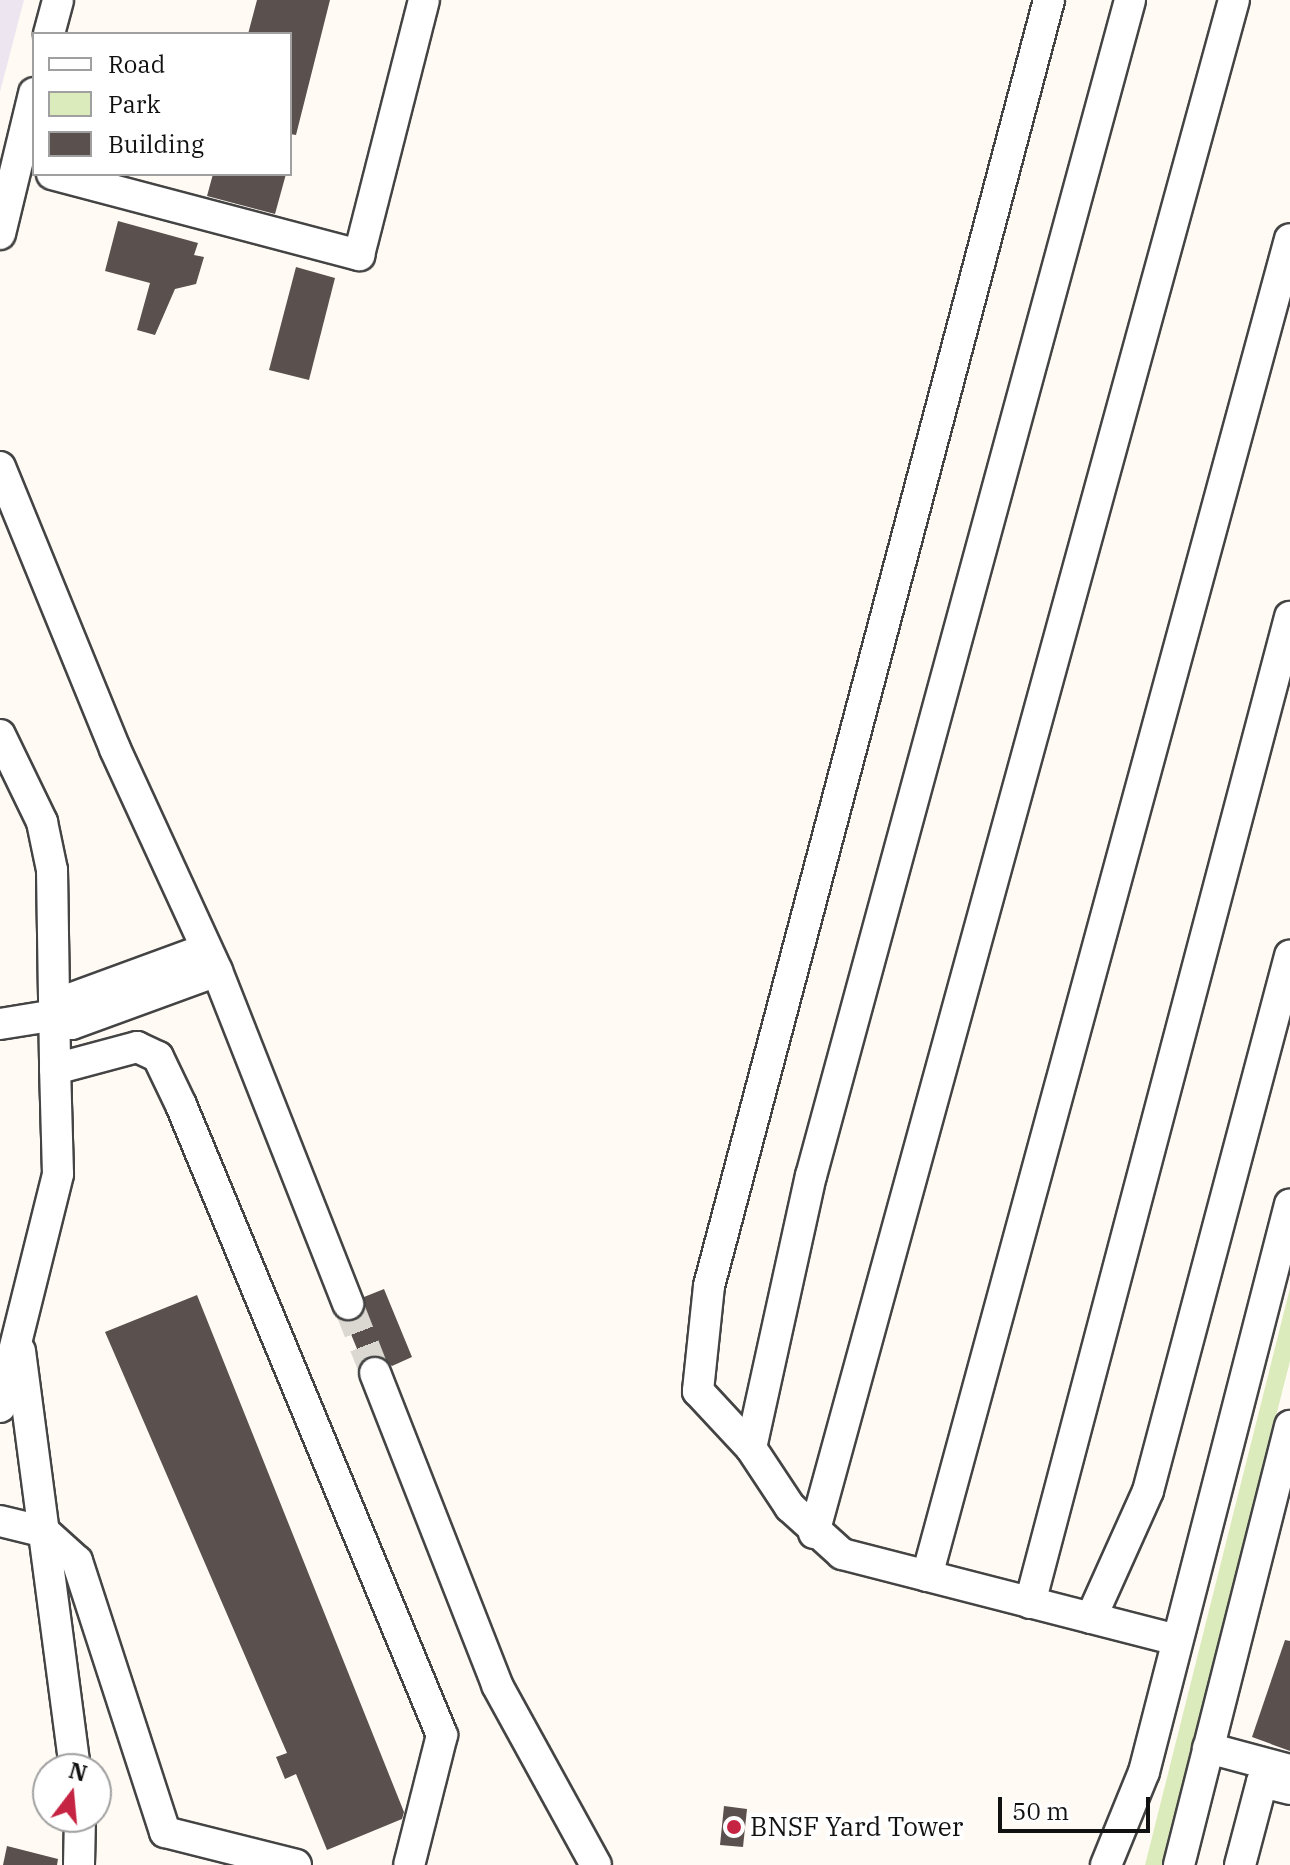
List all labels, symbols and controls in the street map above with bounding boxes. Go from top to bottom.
legend [32,32,292,176]
text: Road [108,48,165,80]
text: Park [108,88,160,120]
text: Building [108,128,204,160]
north arrow [32,1753,112,1833]
text: N [66,1755,91,1788]
scale bar [1002,1781,1154,1831]
text: 50 m [1012,1795,1069,1827]
place label: BNSF Yard Tower [750,1811,963,1843]
marker: BNSF Yard Tower [725,1818,743,1836]

